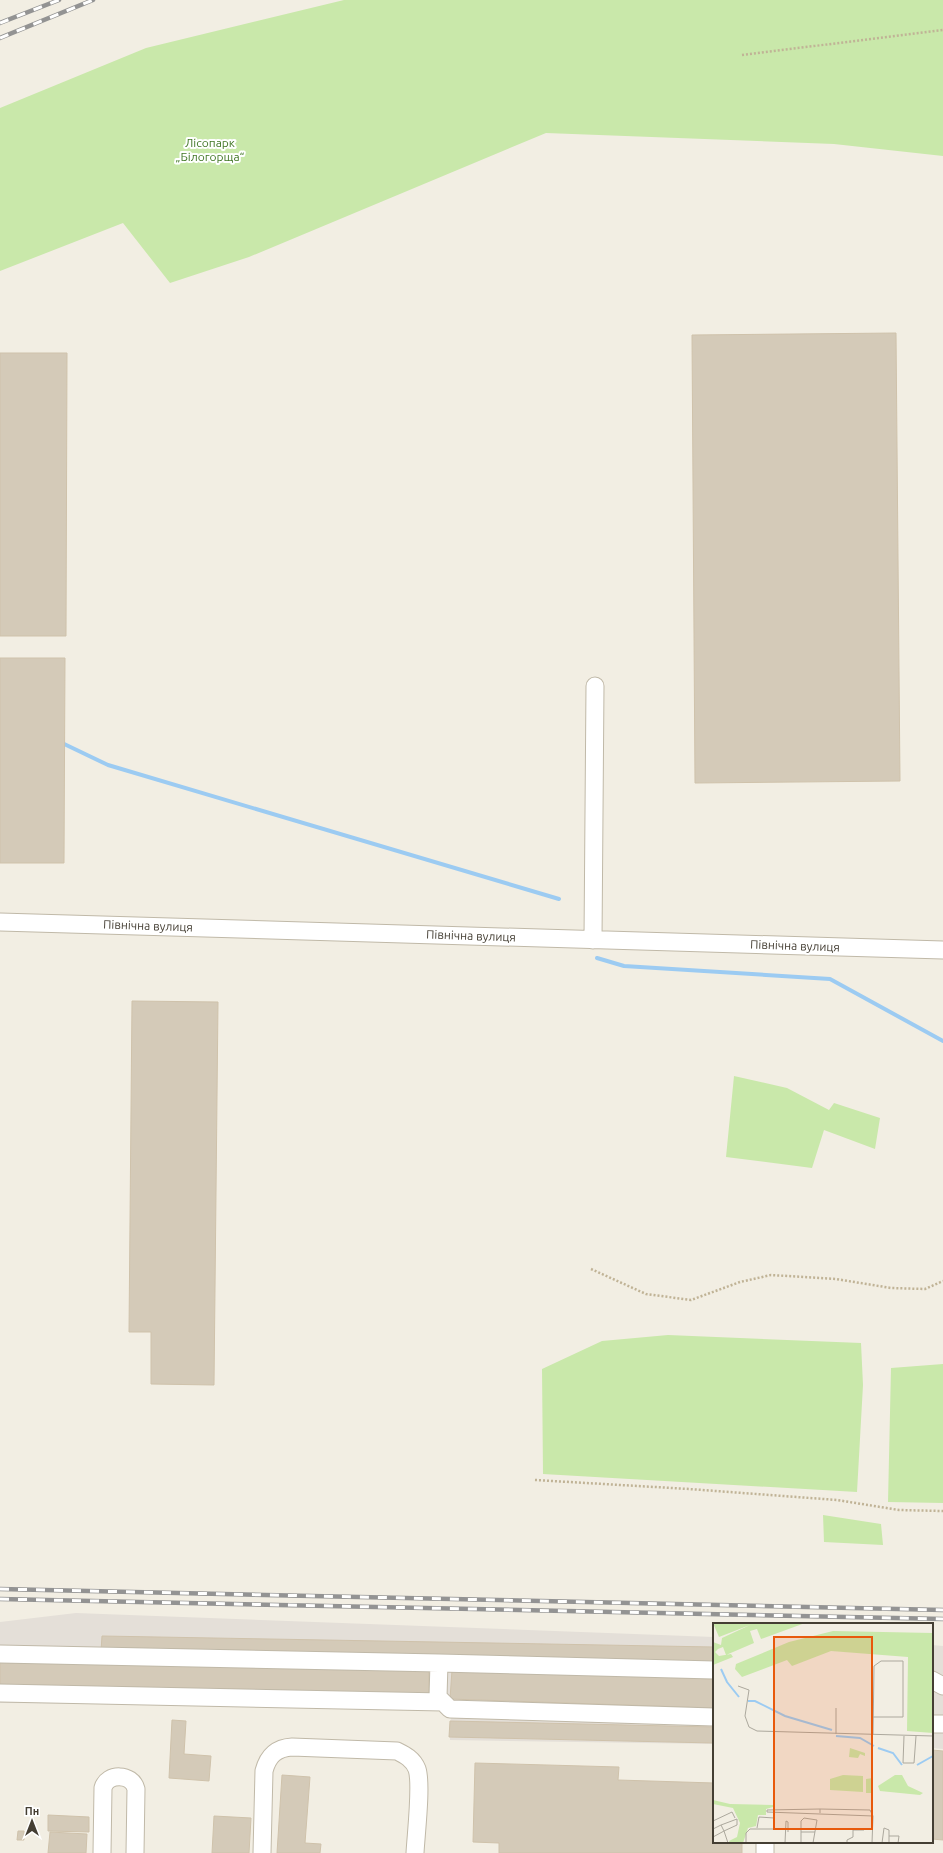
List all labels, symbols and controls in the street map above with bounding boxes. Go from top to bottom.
park label: Лісопарк „Білогорща“ [176,136,245,163]
street label: Північна вулиця [103,917,193,934]
street label: Північна вулиця [426,927,516,944]
street label: Північна вулиця [750,937,840,954]
inset map [713,1623,933,1843]
north arrow [12,1801,52,1841]
text: Пн [25,1805,39,1817]

